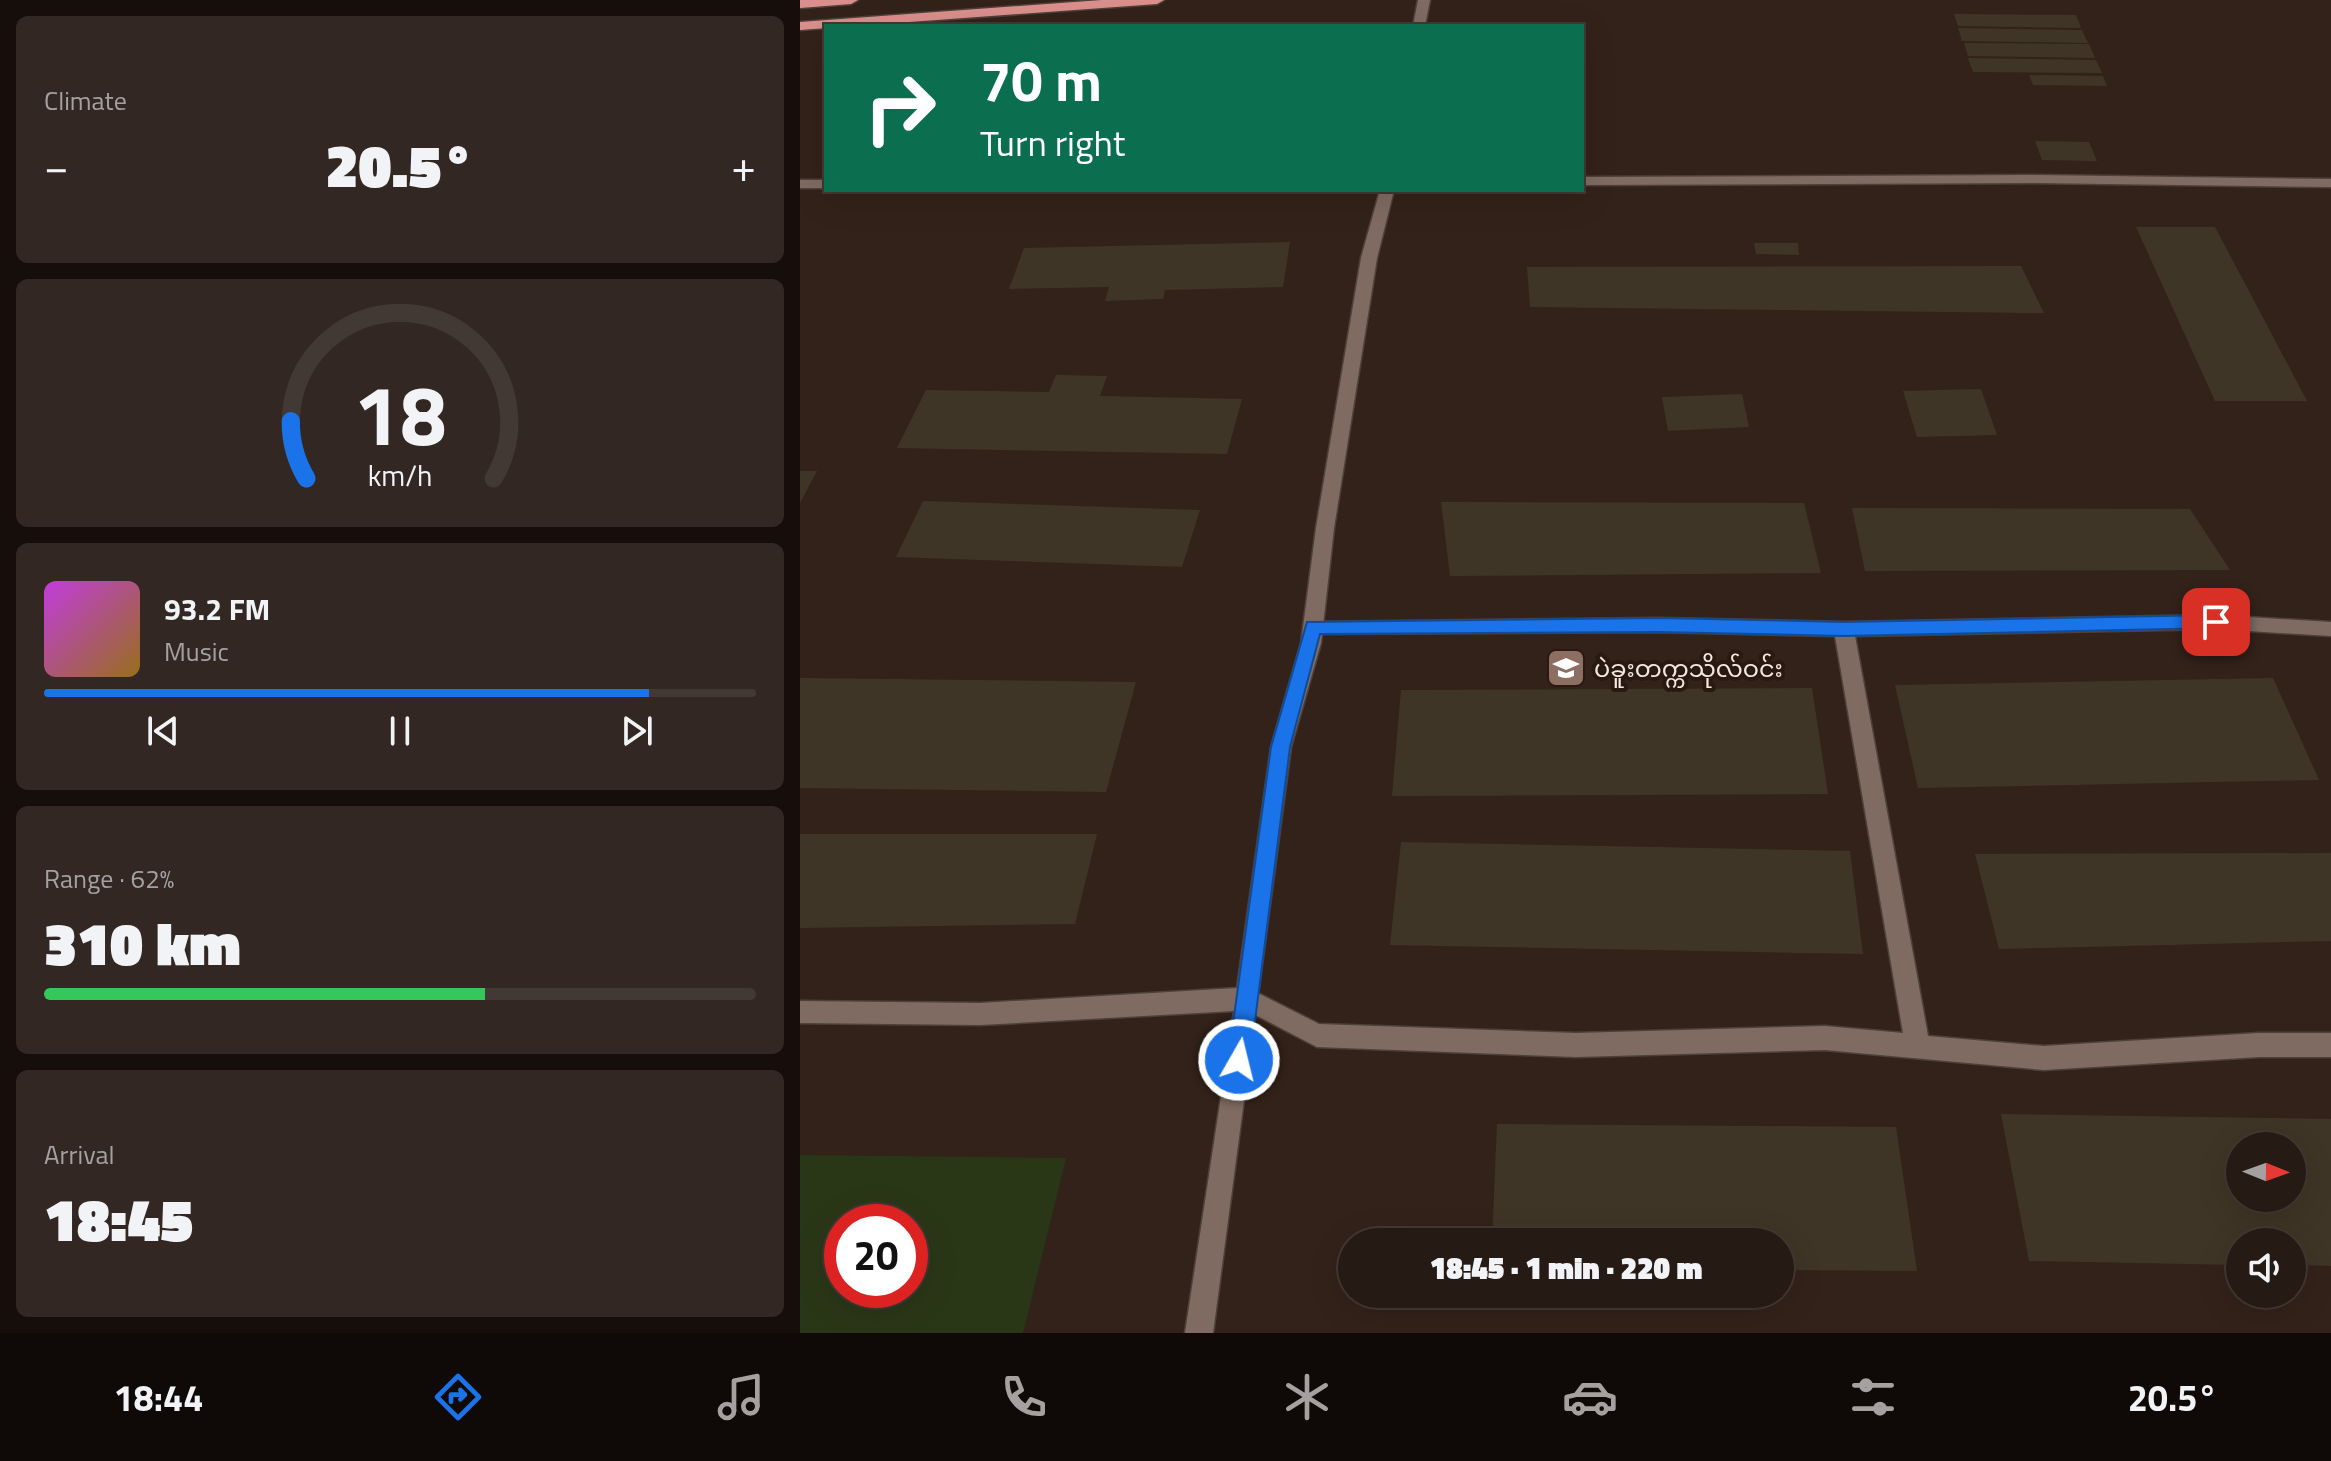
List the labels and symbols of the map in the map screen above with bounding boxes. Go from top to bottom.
pin [2182,588,2250,656]
school or university icon: ပဲခူးတက္ကသိုလ်ဝင်း [1545,647,1587,689]
place label: ပဲခူးတက္ကသိုလ်ဝင်း [1594,650,1783,688]
position arrow [1197,1018,1281,1102]
north arrow [2226,1132,2306,1212]
speed limit sign: 20 [824,1204,928,1308]

